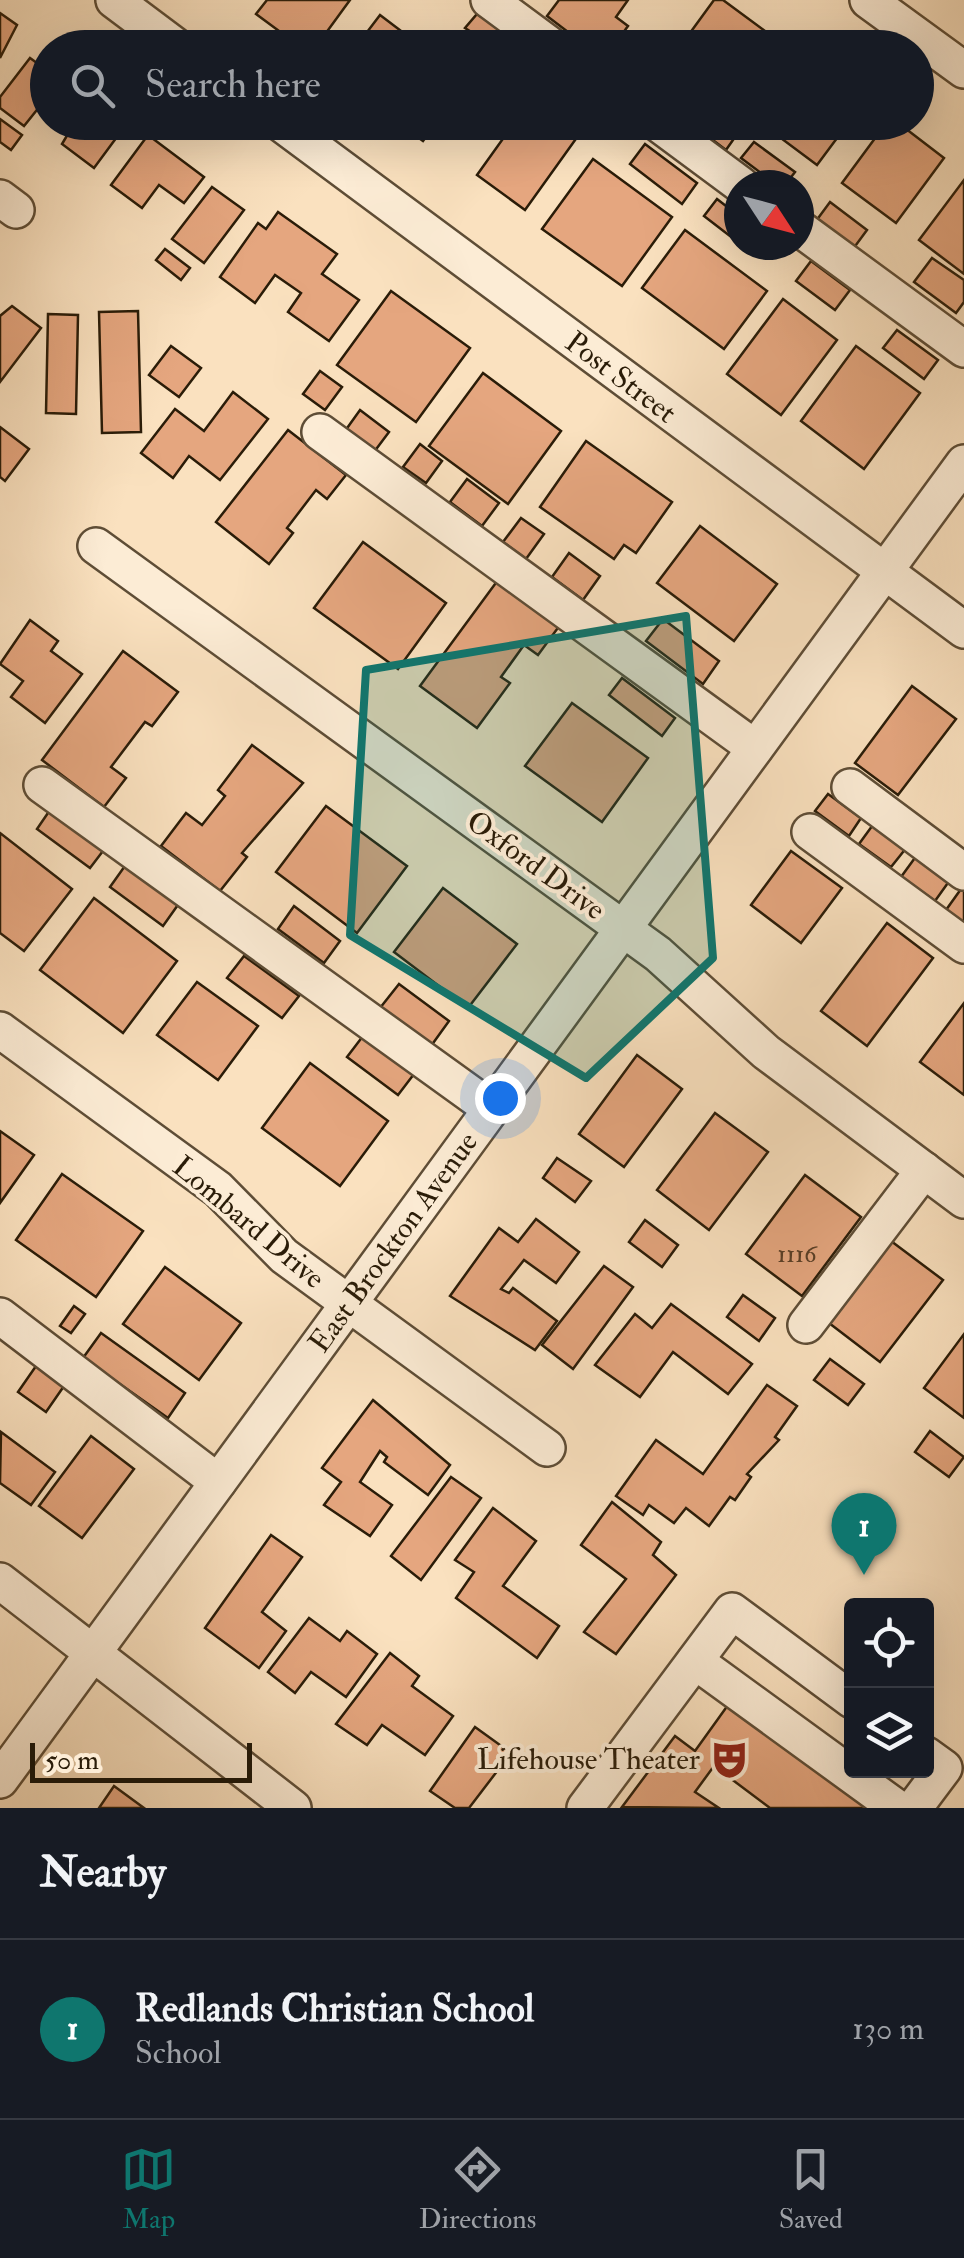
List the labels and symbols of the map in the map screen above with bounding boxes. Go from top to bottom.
north arrow [724,170,814,260]
street label: Post Street [558,324,684,431]
street label: Oxford Drive [459,803,612,928]
your location [475,1073,526,1124]
street label: East Brockton Avenue [301,1125,486,1360]
street label: Lombard Drive [165,1148,332,1297]
house number: 1116 [777,1239,818,1270]
pin: 1 [832,1492,896,1575]
scale bar [30,1738,252,1782]
theatre icon: Lifehouse Theater [709,1738,751,1780]
place label: Lifehouse Theater [477,1741,700,1778]

